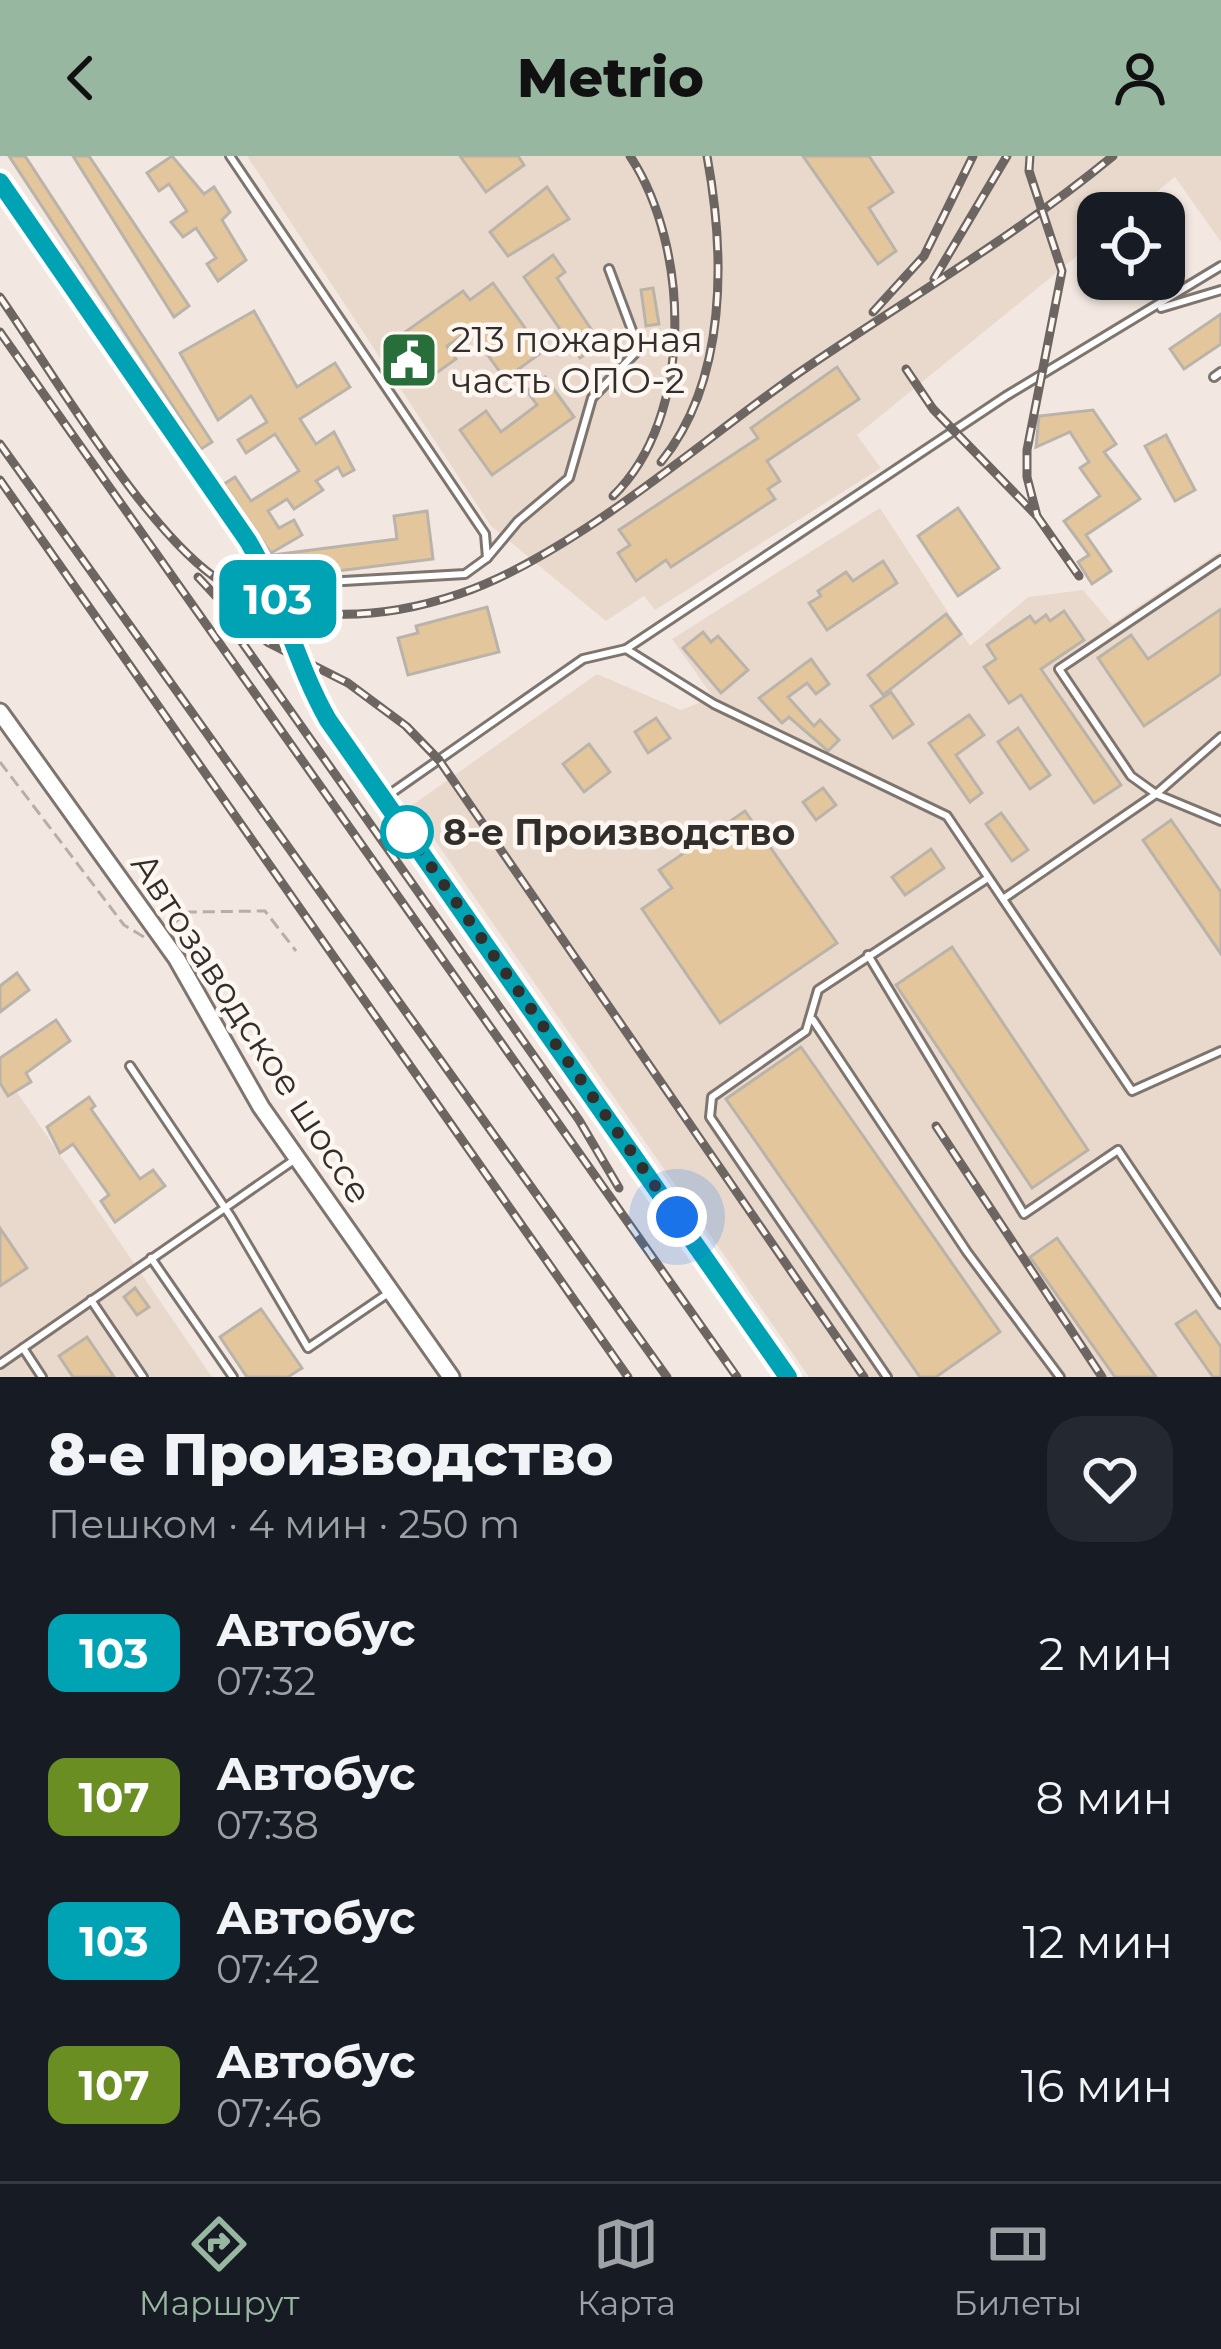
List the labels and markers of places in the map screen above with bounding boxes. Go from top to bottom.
place label: 213 пожарная часть ОПО-2 [451,317,703,402]
public building icon: 213 пожарная часть ОПО-2 [378,329,440,391]
marker: 8-е Производство [382,807,432,857]
place label: 8-е Производство [443,810,795,854]

